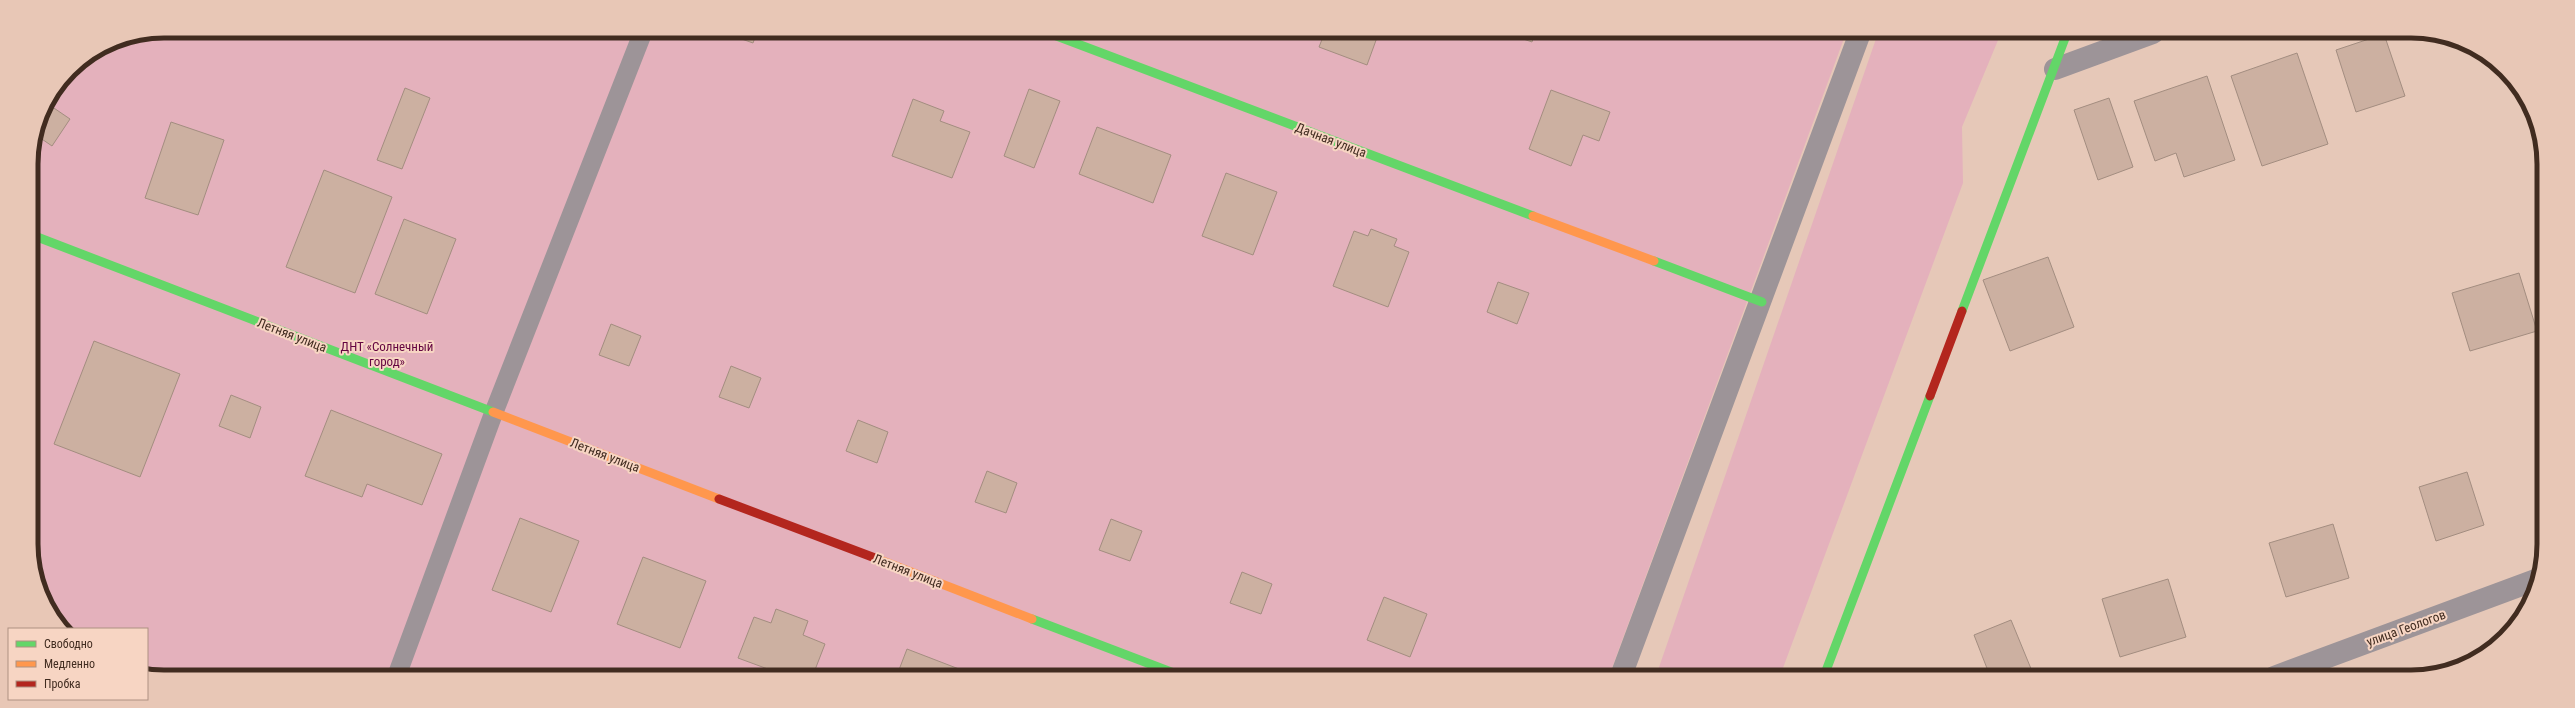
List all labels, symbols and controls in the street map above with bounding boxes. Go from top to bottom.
street label: Дачная улица [1293,120,1369,160]
street label: Летняя улица [255,315,329,355]
park label: ДНТ «Солнечный город» [341,339,433,369]
street label: Летняя улица [568,435,642,475]
street label: Летняя улица [871,551,945,591]
street label: улица Геологов [2364,607,2448,649]
legend [8,628,148,700]
text: Свободно [44,637,93,651]
text: Медленно [44,657,95,671]
text: Пробка [44,677,81,691]

